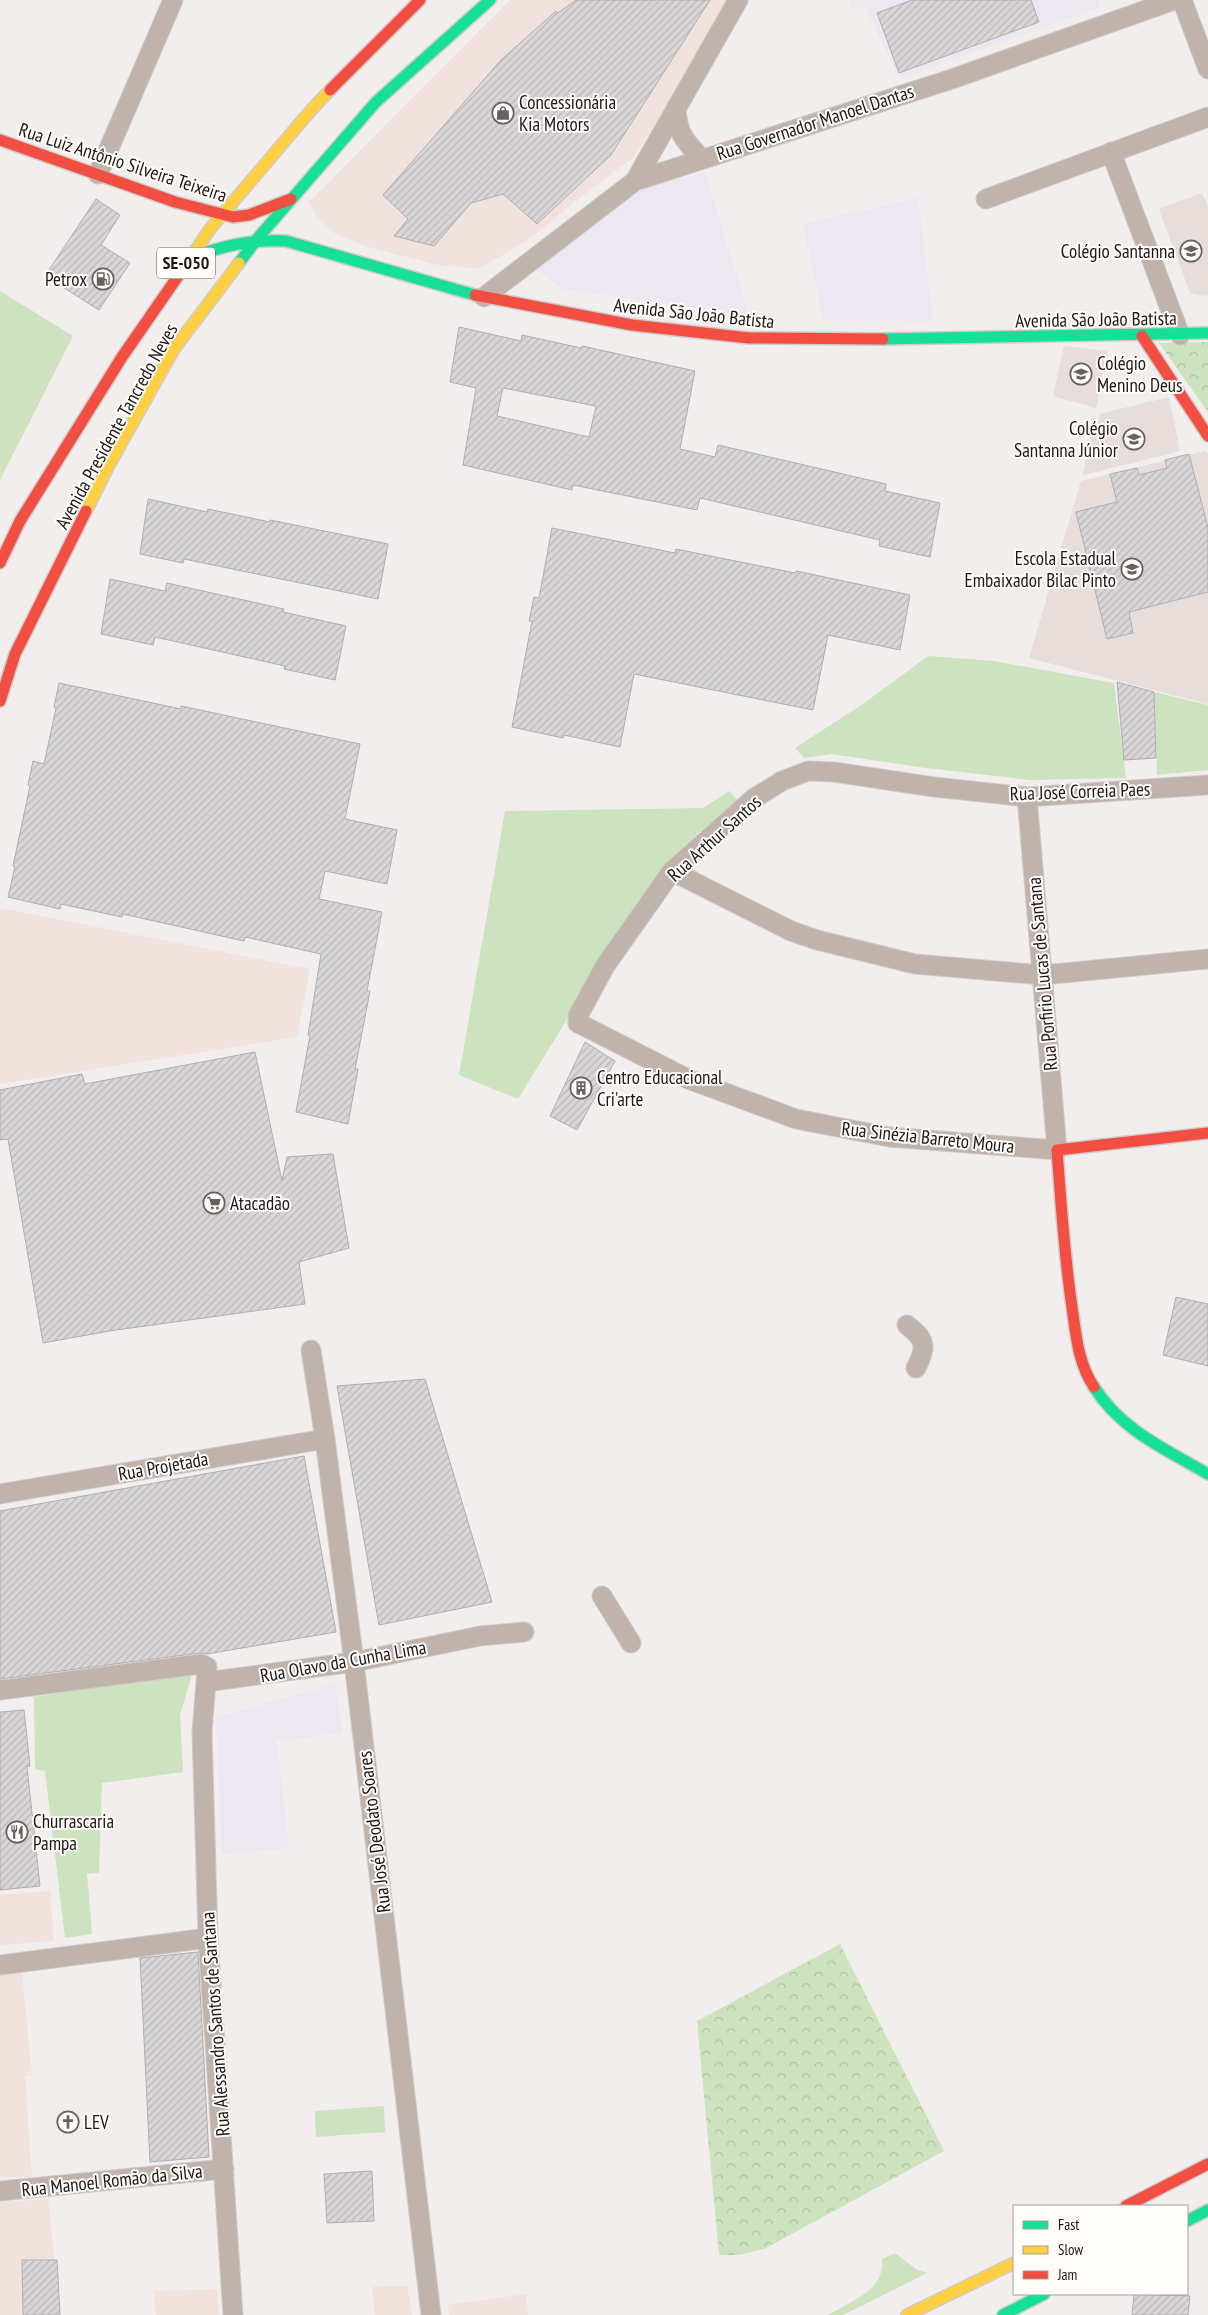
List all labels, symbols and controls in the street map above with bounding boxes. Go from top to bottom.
street label: Rua Governador Manoel Dantas [713,79,917,165]
place label: Concessionária Kia Motors [519,90,616,136]
shop icon: Concessionária Kia Motors [491,101,515,125]
street label: Rua Luiz Antônio Silveira Teixeira [16,117,230,207]
place label: Colégio Santanna [1061,239,1175,263]
school or university icon: Colégio Santanna [1179,239,1203,263]
road number: SE-050 [157,248,215,278]
place label: Petrox [45,267,87,291]
fuel station icon: Petrox [91,267,115,291]
street label: Avenida São João Batista [612,293,776,333]
street label: Avenida São João Batista [1015,306,1177,332]
street label: Avenida Presidente Tancredo Neves [50,319,182,533]
place label: Colégio Menino Deus [1097,351,1182,397]
school or university icon: Colégio Menino Deus [1069,362,1093,386]
place label: Colégio Santanna Júnior [1014,416,1119,462]
school or university icon: Colégio Santanna Júnior [1122,427,1146,451]
place label: Escola Estadual Embaixador Bilac Pinto [965,546,1117,592]
school or university icon: Escola Estadual Embaixador Bilac Pinto [1120,557,1144,581]
street label: Rua José Correia Paes [1009,777,1151,805]
street label: Rua Arthur Santos [662,790,766,886]
street label: Rua Porfirio Lucas de Santana [1022,876,1062,1072]
place label: Centro Educacional Cri'arte [597,1065,723,1111]
building icon: Centro Educacional Cri'arte [569,1076,593,1100]
street label: Rua Sinézia Barreto Moura [841,1116,1015,1158]
supermarket icon: Atacadão [202,1191,226,1215]
place label: Atacadão [230,1191,290,1215]
street label: Rua Projetada [116,1446,210,1486]
street label: Rua Olavo da Cunha Lima [258,1635,428,1687]
street label: Rua José Deodato Soares [352,1750,396,1914]
place label: Churrascaria Pampa [33,1809,114,1855]
restaurant icon: Churrascaria Pampa [5,1820,29,1844]
street label: Rua Alessandro Santos de Santana [195,1911,235,2137]
church icon: LEV [56,2110,80,2134]
place label: LEV [84,2110,109,2134]
street label: Rua Manoel Romão da Silva [20,2159,204,2201]
legend [1013,2205,1188,2295]
text: Fast [1058,2215,1079,2234]
text: Slow [1058,2240,1083,2259]
text: Jam [1057,2265,1077,2284]

